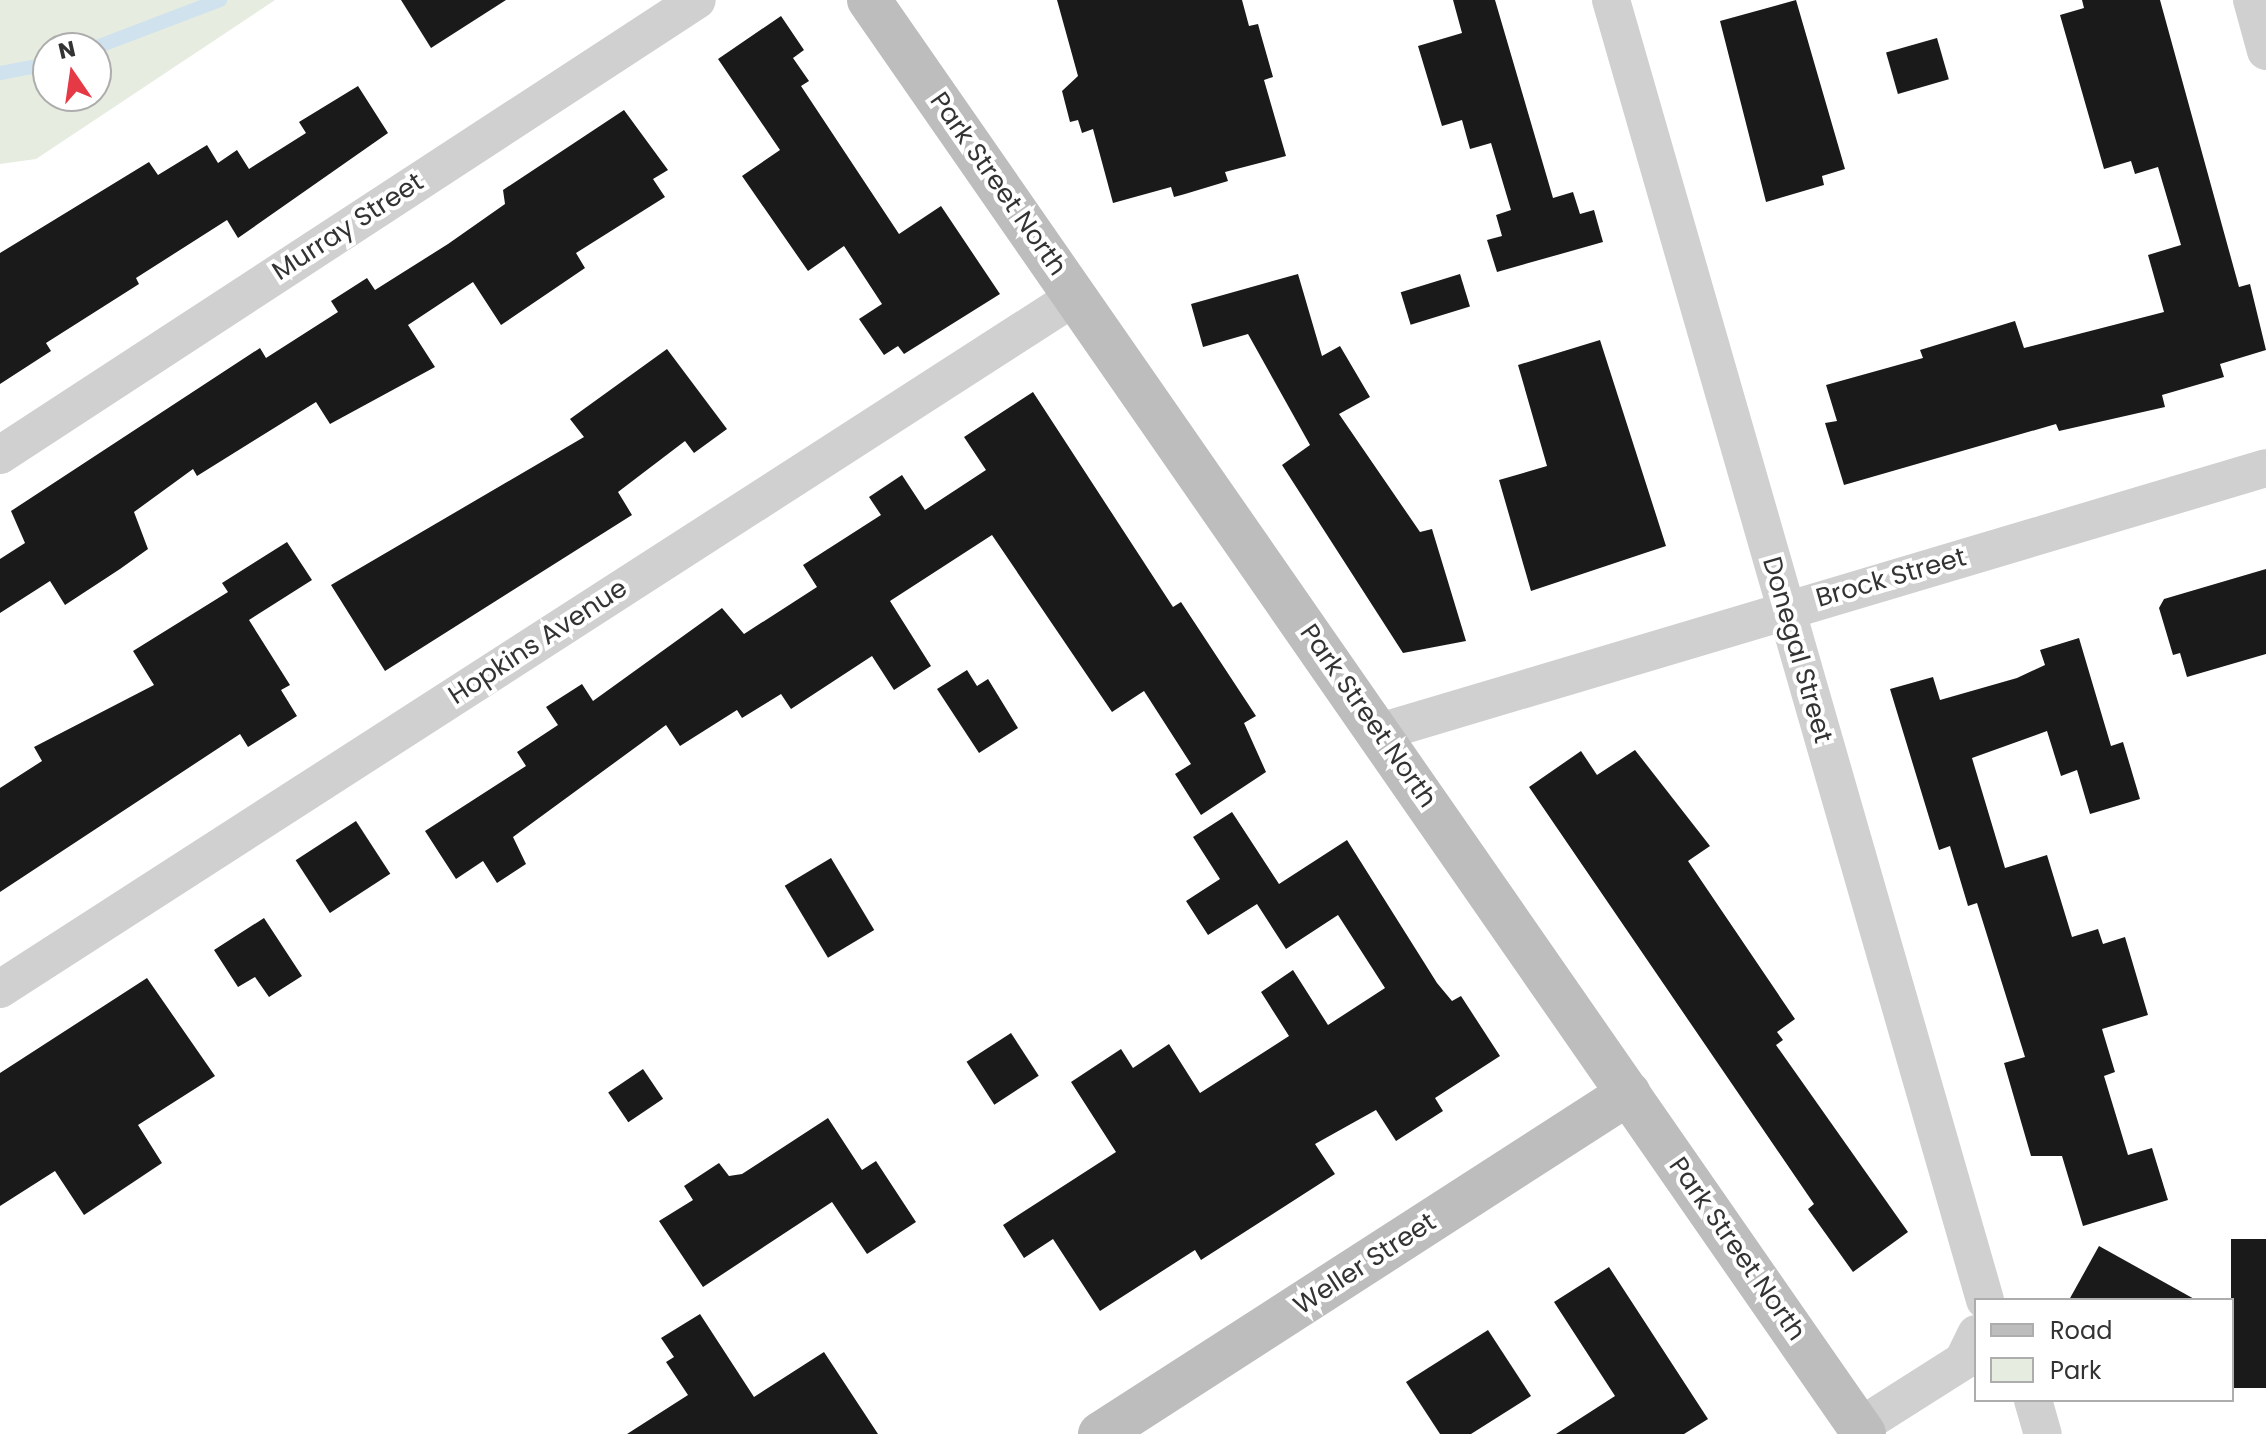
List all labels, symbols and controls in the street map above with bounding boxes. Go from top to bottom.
north arrow [32,32,112,112]
text: N [55,33,78,67]
street label: Park Street North [923,86,1073,282]
street label: Murray Street [267,167,429,287]
street label: Brock Street [1812,542,1970,614]
street label: Donegal Street [1755,553,1839,747]
street label: Hopkins Avenue [443,573,633,711]
street label: Park Street North [1293,618,1443,814]
street label: Park Street North [1662,1151,1812,1347]
street label: Weller Street [1288,1206,1442,1322]
legend [1974,1298,2234,1402]
text: Road [2050,1314,2112,1347]
text: Park [2050,1354,2101,1387]

